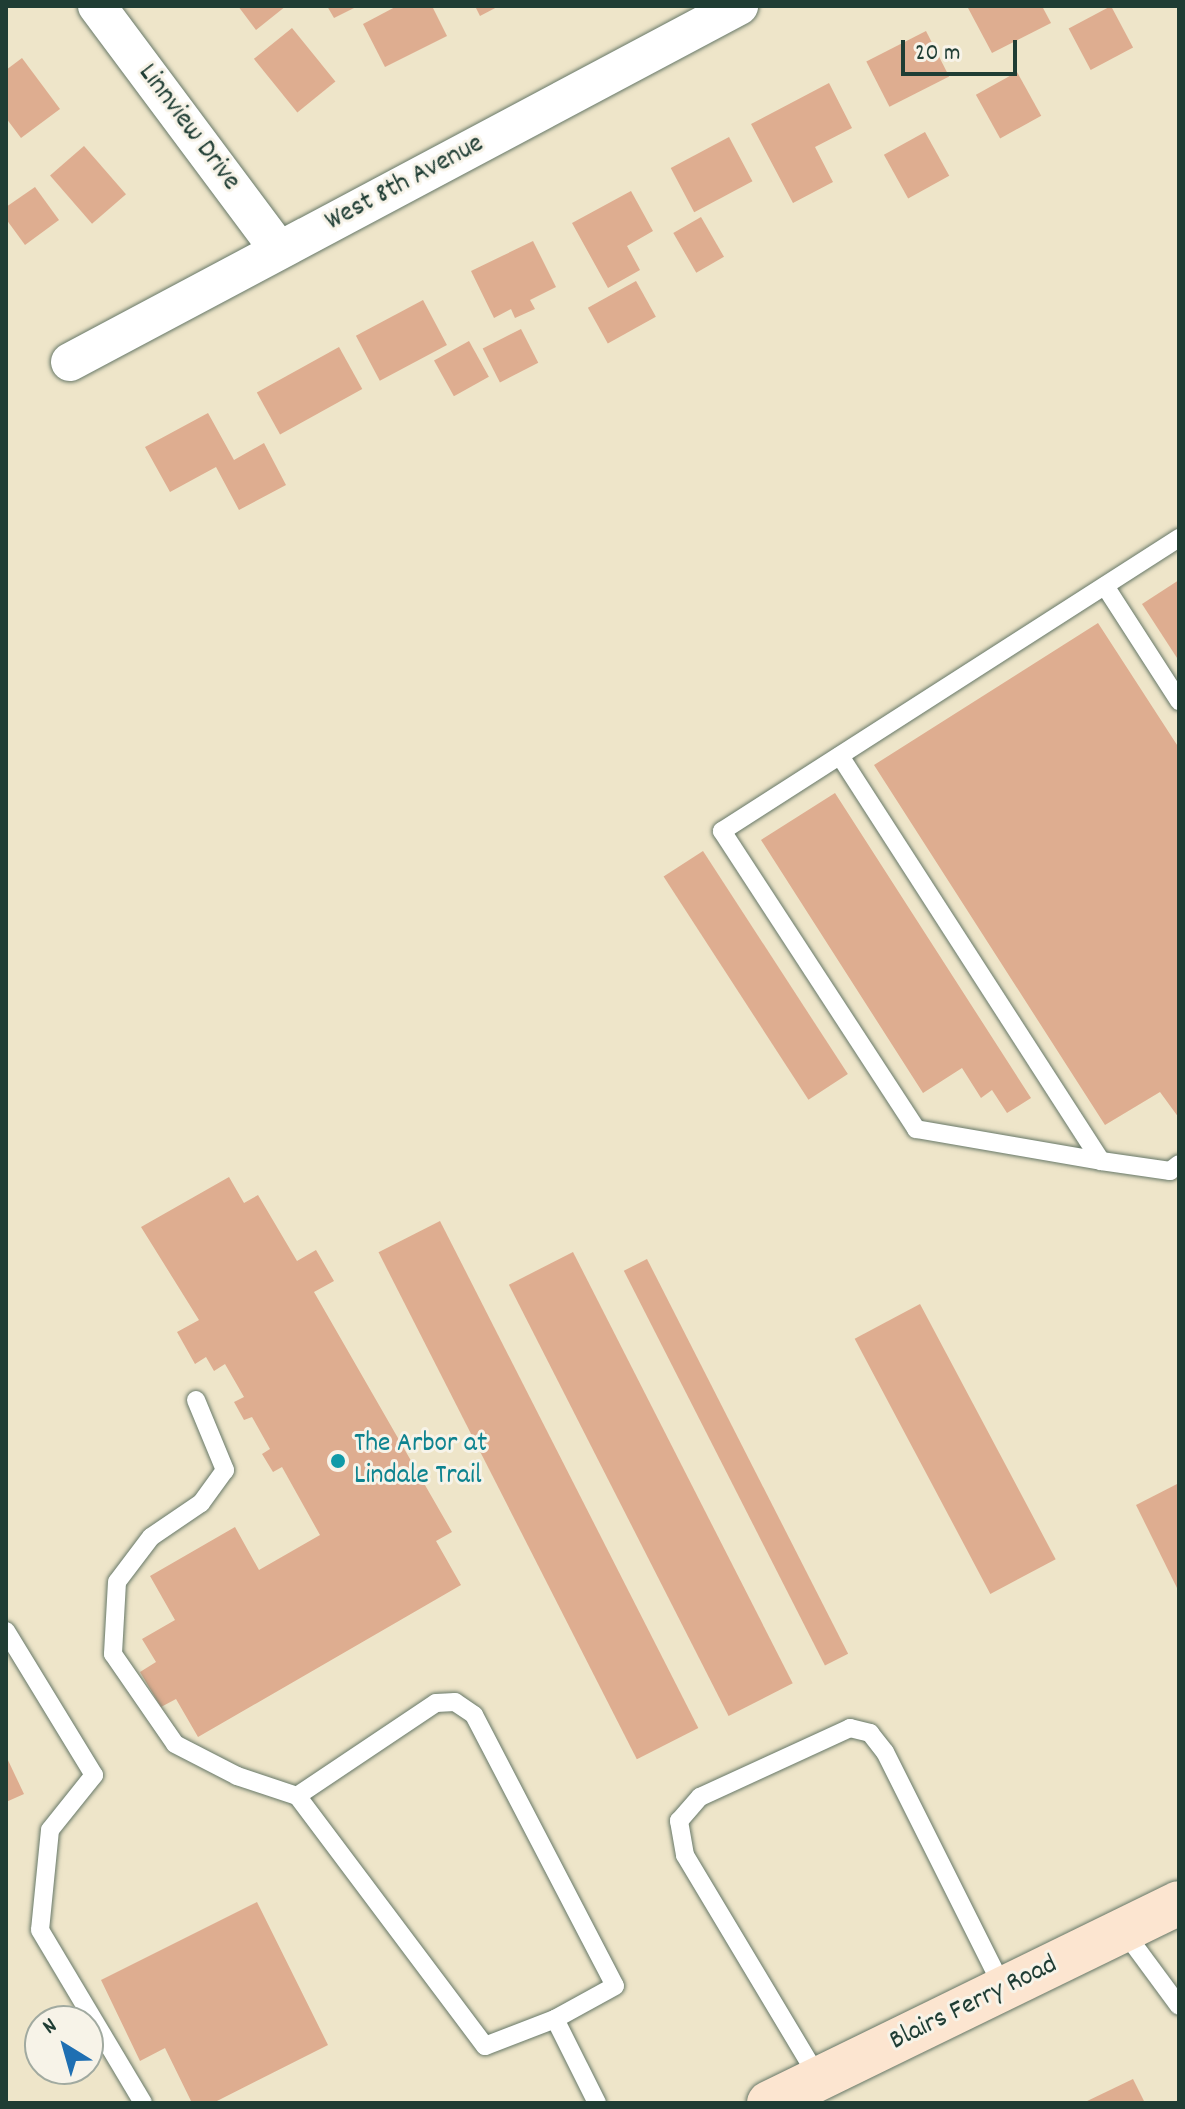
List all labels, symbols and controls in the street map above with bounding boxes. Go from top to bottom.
scale bar [905,24,1021,74]
text: 20 m [915,37,961,71]
street label: Linnview Drive [129,58,247,198]
street label: West 8th Avenue [320,128,490,240]
place label: The Arbor at Lindale Trail [354,1428,487,1494]
marker: The Arbor at Lindale Trail [329,1452,347,1470]
street label: Blairs Ferry Road [885,1949,1063,2059]
north arrow [24,2005,104,2085]
text: N [37,2011,64,2043]

